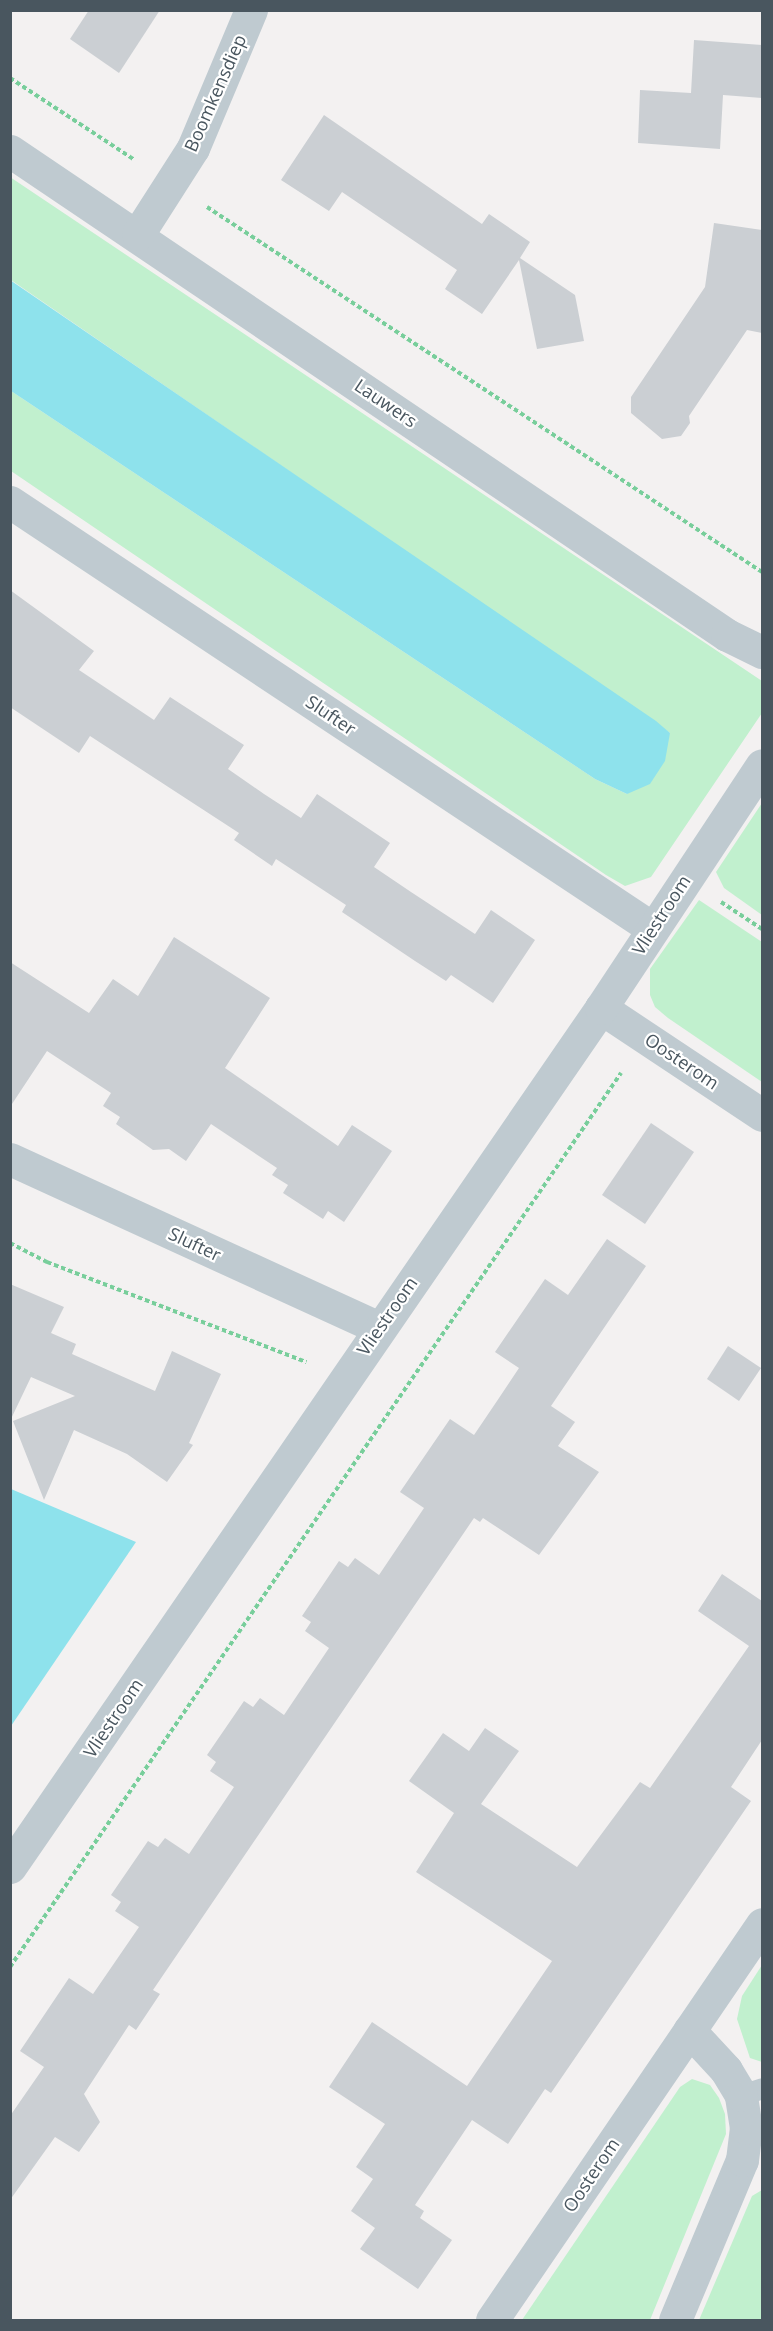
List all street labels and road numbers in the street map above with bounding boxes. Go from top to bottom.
street label: Boomkensdiep [180,31,250,155]
street label: Lauwers [351,374,421,432]
street label: Slufter [302,691,360,739]
street label: Vliestroom [627,871,695,959]
street label: Oosterom [641,1028,723,1094]
street label: Slufter [165,1223,225,1265]
street label: Vliestroom [352,1273,422,1359]
street label: Vliestroom [79,1674,147,1762]
street label: Oosterom [558,2134,624,2216]

